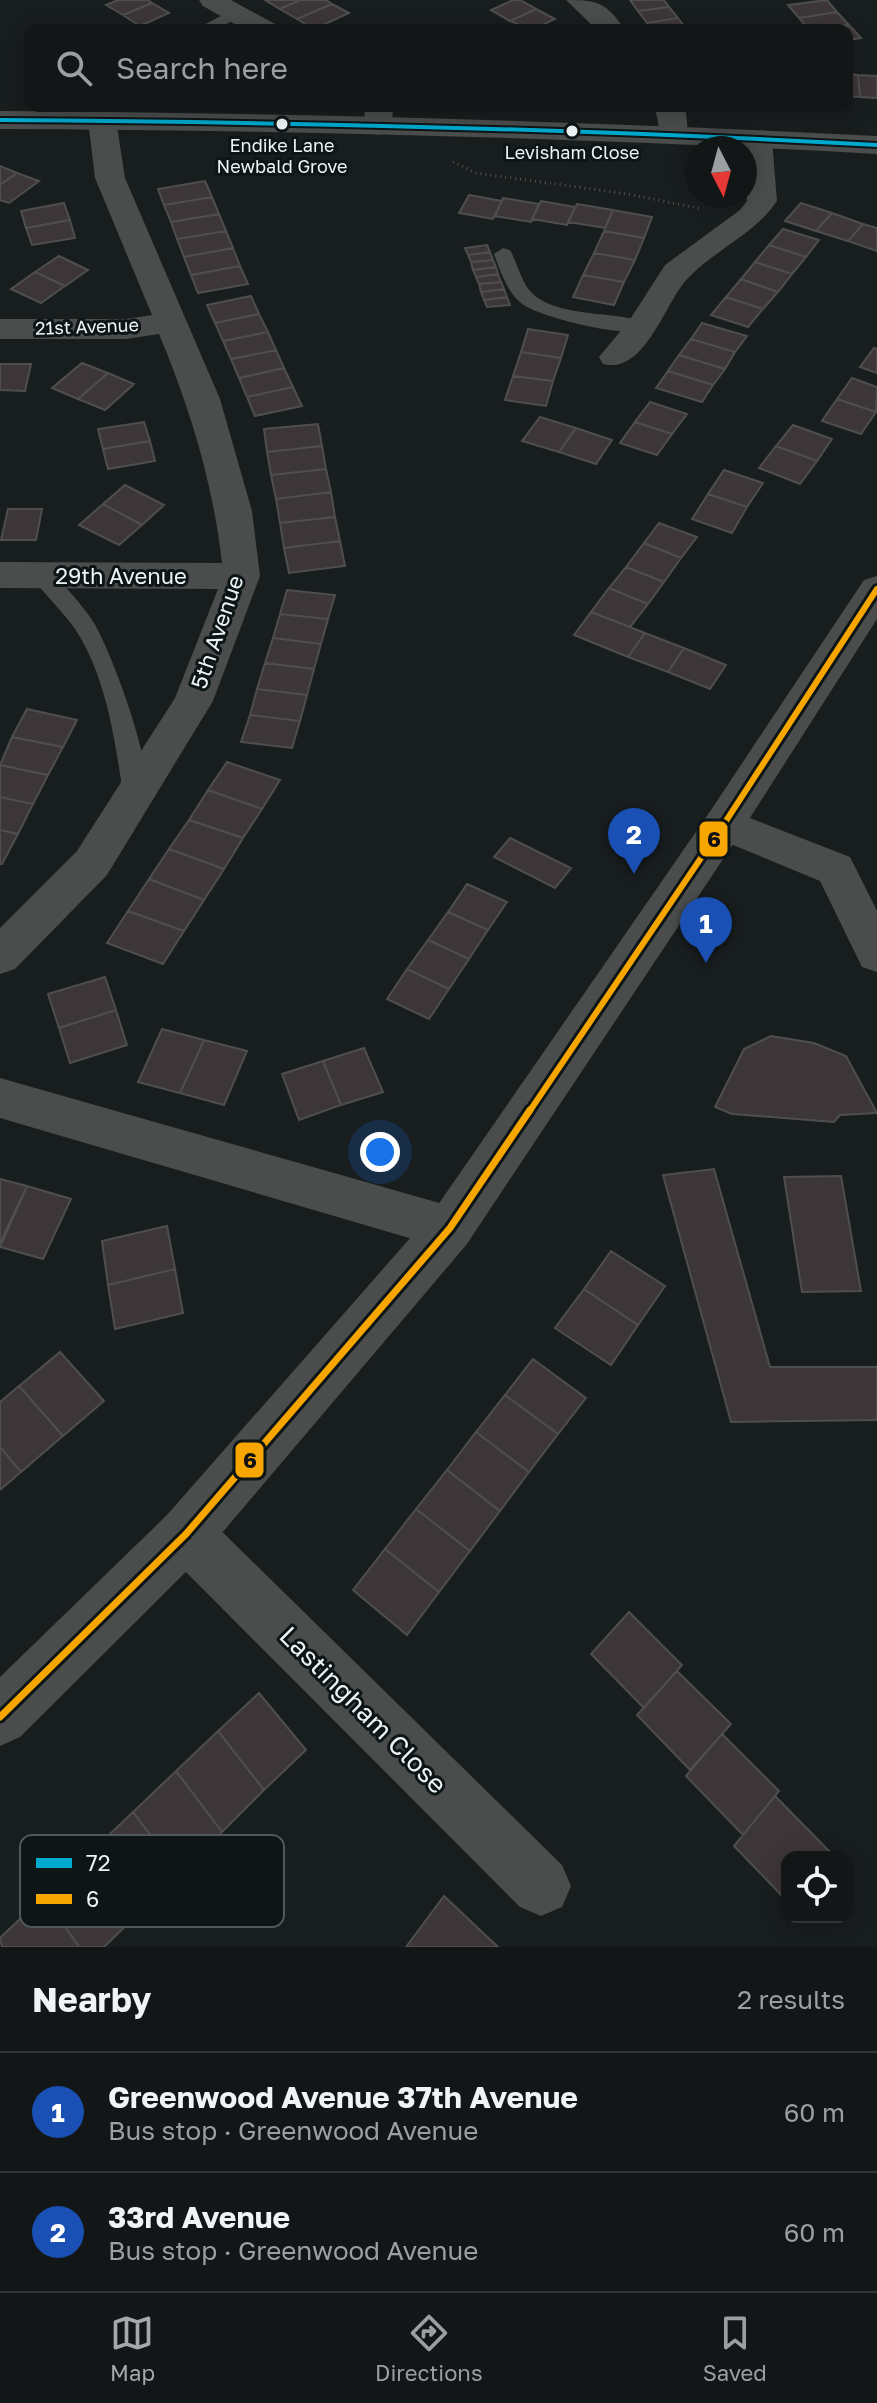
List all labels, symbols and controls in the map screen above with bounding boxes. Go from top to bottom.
search box [24,24,853,112]
icon: search [52,46,96,90]
text: Search here [116,50,288,86]
marker: Endike Lane Newbald Grove [274,116,290,132]
marker: Levisham Close [564,123,580,139]
place label: Endike Lane Newbald Grove [216,134,348,177]
north arrow [685,136,757,208]
place label: Levisham Close [505,141,639,163]
street label: 21st Avenue [35,313,139,339]
street label: 29th Avenue [55,562,187,589]
street label: 5th Avenue [185,572,249,692]
pin: 2 [608,808,660,874]
line badge: 6 [698,820,729,858]
text: 6 [707,825,721,852]
pin: 1 [680,897,732,963]
your location [360,1132,400,1172]
line badge: 6 [234,1441,265,1479]
text: 6 [243,1446,257,1473]
street label: Lastingham Close [273,1620,453,1800]
legend [20,1835,284,1927]
text: 72 [86,1849,110,1876]
map controls [781,1851,853,1923]
button: locate [781,1851,853,1923]
text: 6 [86,1885,99,1912]
text: Nearby [32,1979,152,2019]
text: 2 results [737,1984,845,2015]
text: Greenwood Avenue 37th Avenue [108,2079,578,2115]
text: 1 [51,2097,65,2128]
text: 60 m [784,2097,845,2128]
text: Bus stop · Greenwood Avenue [108,2115,478,2146]
text: 33rd Avenue [108,2199,290,2235]
text: 2 [50,2217,66,2248]
text: 60 m [784,2217,845,2248]
text: Bus stop · Greenwood Avenue [108,2235,478,2266]
tab: Map [110,2311,155,2386]
tab: Directions [375,2311,483,2386]
tab: Saved [703,2311,767,2386]

